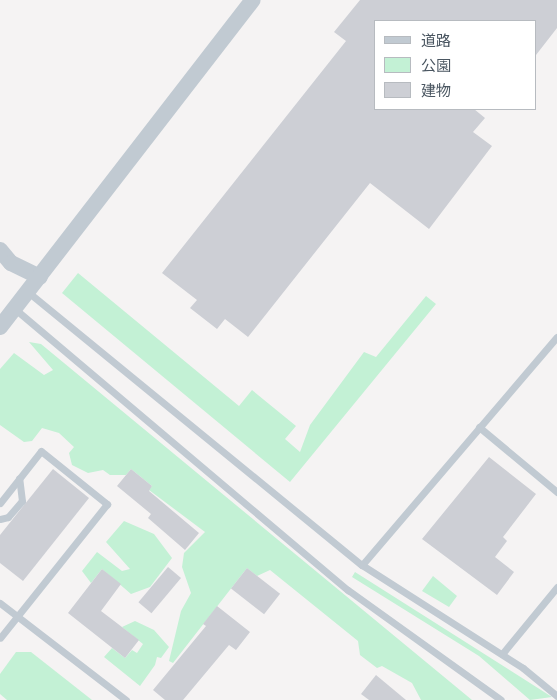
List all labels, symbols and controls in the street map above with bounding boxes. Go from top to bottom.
legend [374,20,537,110]
text: 道路 [421,31,451,49]
text: 公園 [421,56,451,74]
text: 建物 [421,81,451,99]

